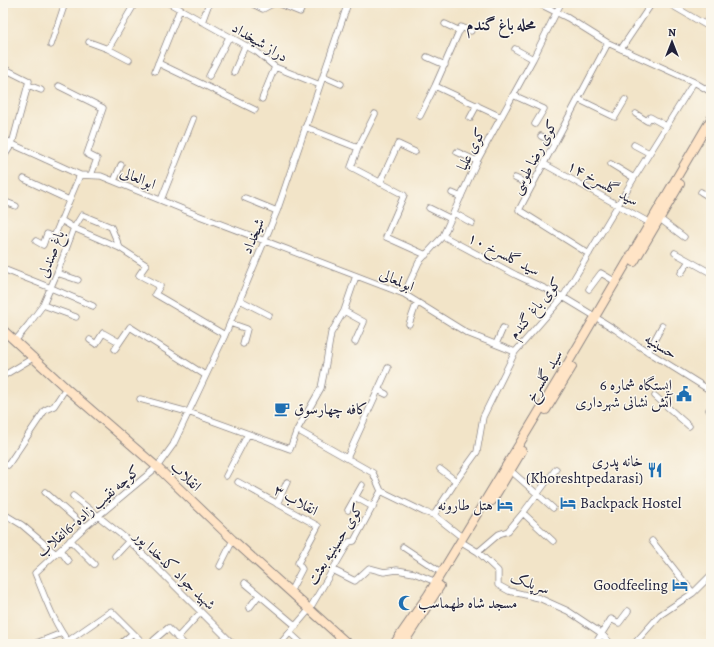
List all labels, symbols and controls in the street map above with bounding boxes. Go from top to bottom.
district label: محله باغ گندم [466,14,536,39]
street label: دراز شیخداد [228,17,292,67]
north arrow [652,22,692,62]
text: N [668,25,676,40]
street label: کوی رضا طوسی [506,116,563,198]
street label: کوی علیا [452,124,490,174]
street label: سید گلسرخ ۱۴ [562,155,642,213]
street label: ابوالعالی [117,162,159,194]
street label: شیخداد [237,215,269,257]
street label: باغ صندلی [33,227,72,282]
street label: سید گلسرخ ۱۰ [463,227,543,283]
street label: ابولمعالی [376,263,418,297]
street label: کوی باغ گندم [504,273,568,345]
street label: حسینیه [641,328,681,364]
street label: سید گلسرخ [521,346,570,407]
place label: ایستگاه شماره 6 آتش نشانی شهرداری [575,375,674,412]
public building icon: ایستگاه شماره 6 آتش نشانی شهرداری [675,385,693,403]
place label: کافه چهارسوق [294,399,368,419]
cafe icon: کافه چهارسوق [273,400,291,418]
place label: خانه پدری (Khoreshtpedarasi) [526,451,643,488]
street label: انقلاب [166,456,206,496]
street label: کوچه نقیب زاده-6انقلاب [32,460,145,562]
restaurant icon: خانه پدری (Khoreshtpedarasi) [646,461,664,479]
street label: انقلاب ۳ [270,480,322,520]
place label: Backpack Hostel [580,493,682,513]
hotel icon: Backpack Hostel [559,494,577,512]
place label: هتل طارونه [437,495,493,516]
hotel icon: هتل طارونه [496,496,514,514]
street label: کوی حسینیه بعثت [302,499,368,589]
street label: شهید جواد کدخدا پور [128,525,220,615]
street label: سرپلک [507,567,552,600]
place label: Goodfeeling [594,575,668,595]
hotel icon: Goodfeeling [671,576,689,594]
place label: مسجد شاه طهماسب [418,593,517,613]
mosque icon: مسجد شاه طهماسب [397,594,415,612]

